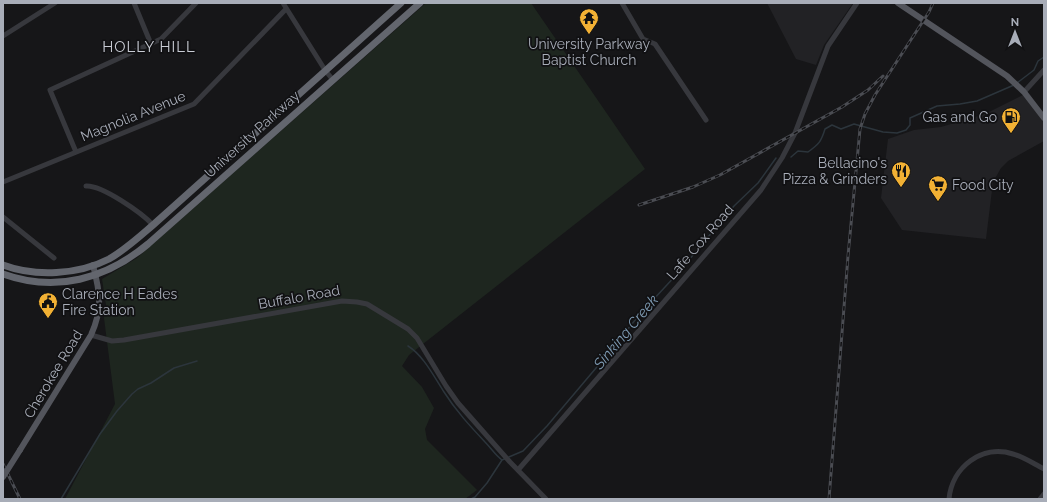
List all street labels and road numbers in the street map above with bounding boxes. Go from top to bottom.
street label: University Parkway [201,87,303,181]
street label: Magnolia Avenue [78,88,188,144]
street label: Lafe Cox Road [663,201,737,283]
street label: Buffalo Road [257,282,341,312]
street label: Cherokee Road [20,327,86,421]

